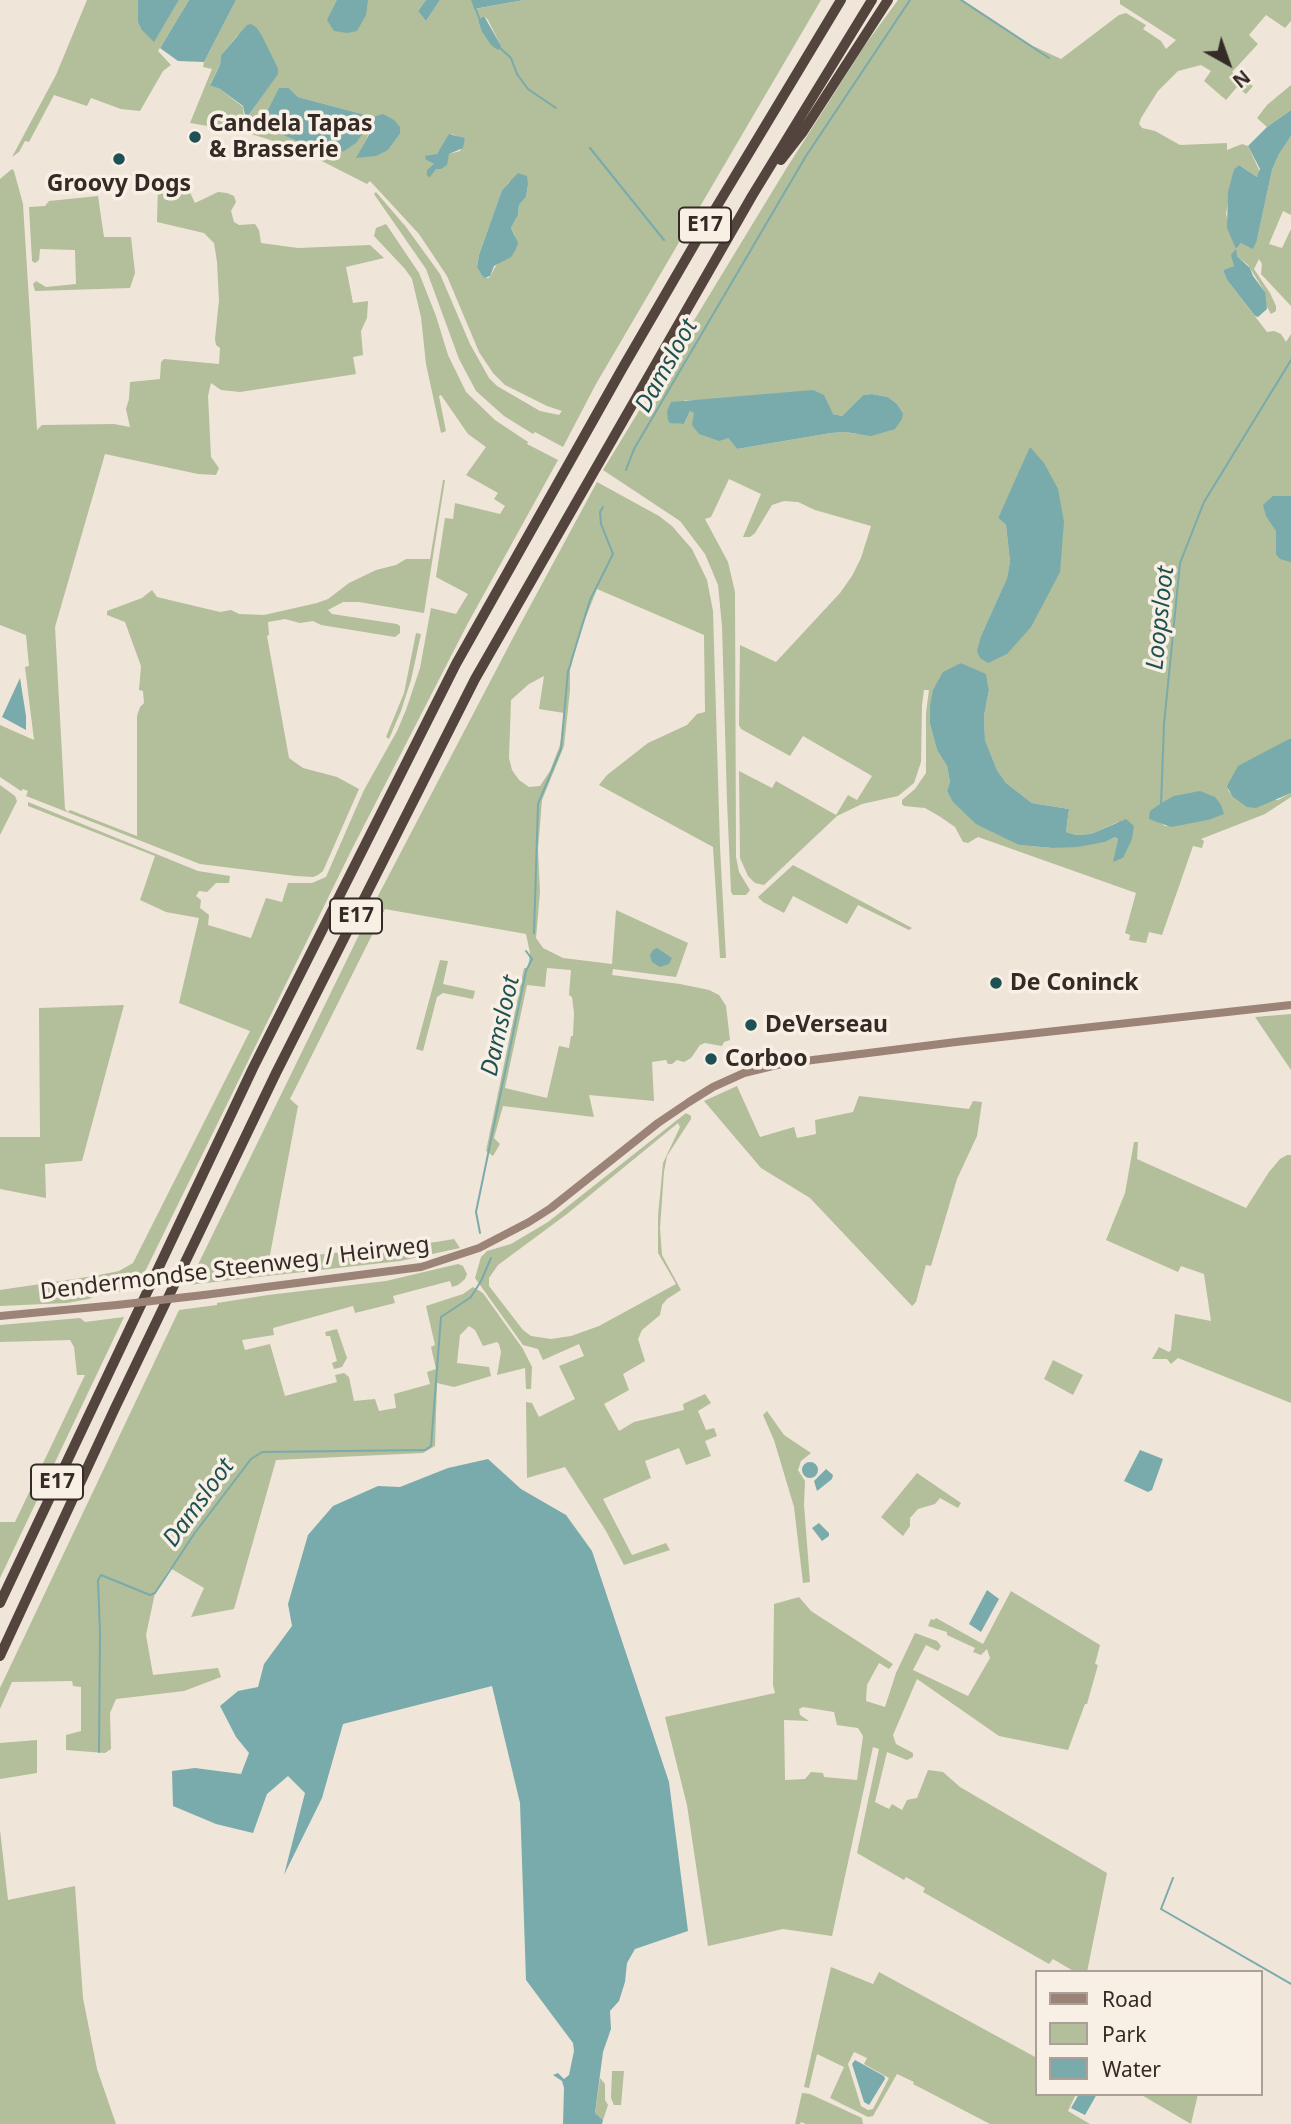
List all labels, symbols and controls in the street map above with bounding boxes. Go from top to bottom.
north arrow [1193,28,1263,98]
text: N [1227,64,1256,94]
place label: Candela Tapas & Brasserie [209,110,372,164]
marker: Candela Tapas & Brasserie [187,129,203,145]
marker: Groovy Dogs [111,151,127,167]
place label: Groovy Dogs [47,170,191,198]
road number: E17 [679,208,731,243]
water label: Damsloot [630,314,704,418]
water label: Loopsloot [1141,565,1181,671]
road number: E17 [330,898,382,934]
place label: De Coninck [1010,969,1139,997]
water label: Damsloot [475,973,527,1079]
marker: De Coninck [988,975,1004,991]
place label: DeVerseau [765,1011,888,1039]
marker: DeVerseau [743,1017,759,1033]
place label: Corboo [725,1045,808,1073]
marker: Corboo [703,1051,719,1067]
street label: Dendermondse Steenweg / Heirweg [39,1231,431,1307]
water label: Damsloot [157,1453,241,1553]
road number: E17 [31,1464,83,1500]
legend [1036,1970,1263,2096]
text: Road [1102,1985,1152,2013]
text: Park [1102,2020,1146,2048]
text: Water [1102,2055,1161,2083]

